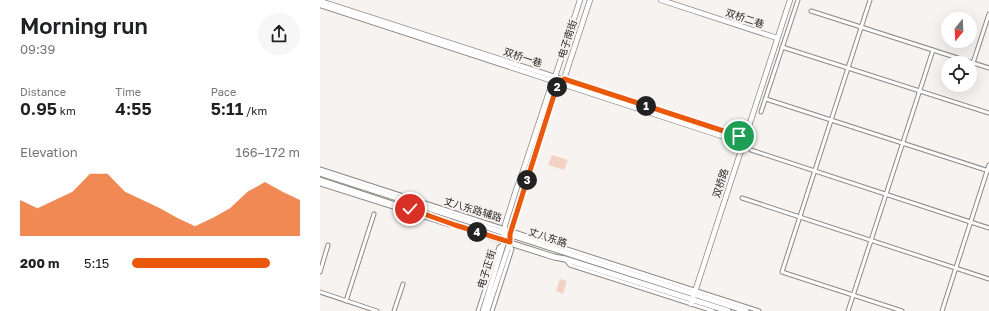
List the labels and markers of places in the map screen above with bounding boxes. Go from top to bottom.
pin: 2 [547,77,567,97]
pin: 1 [636,96,656,116]
pin [722,119,756,153]
pin: 3 [517,170,537,190]
pin [393,192,427,226]
pin: 4 [467,222,487,242]

